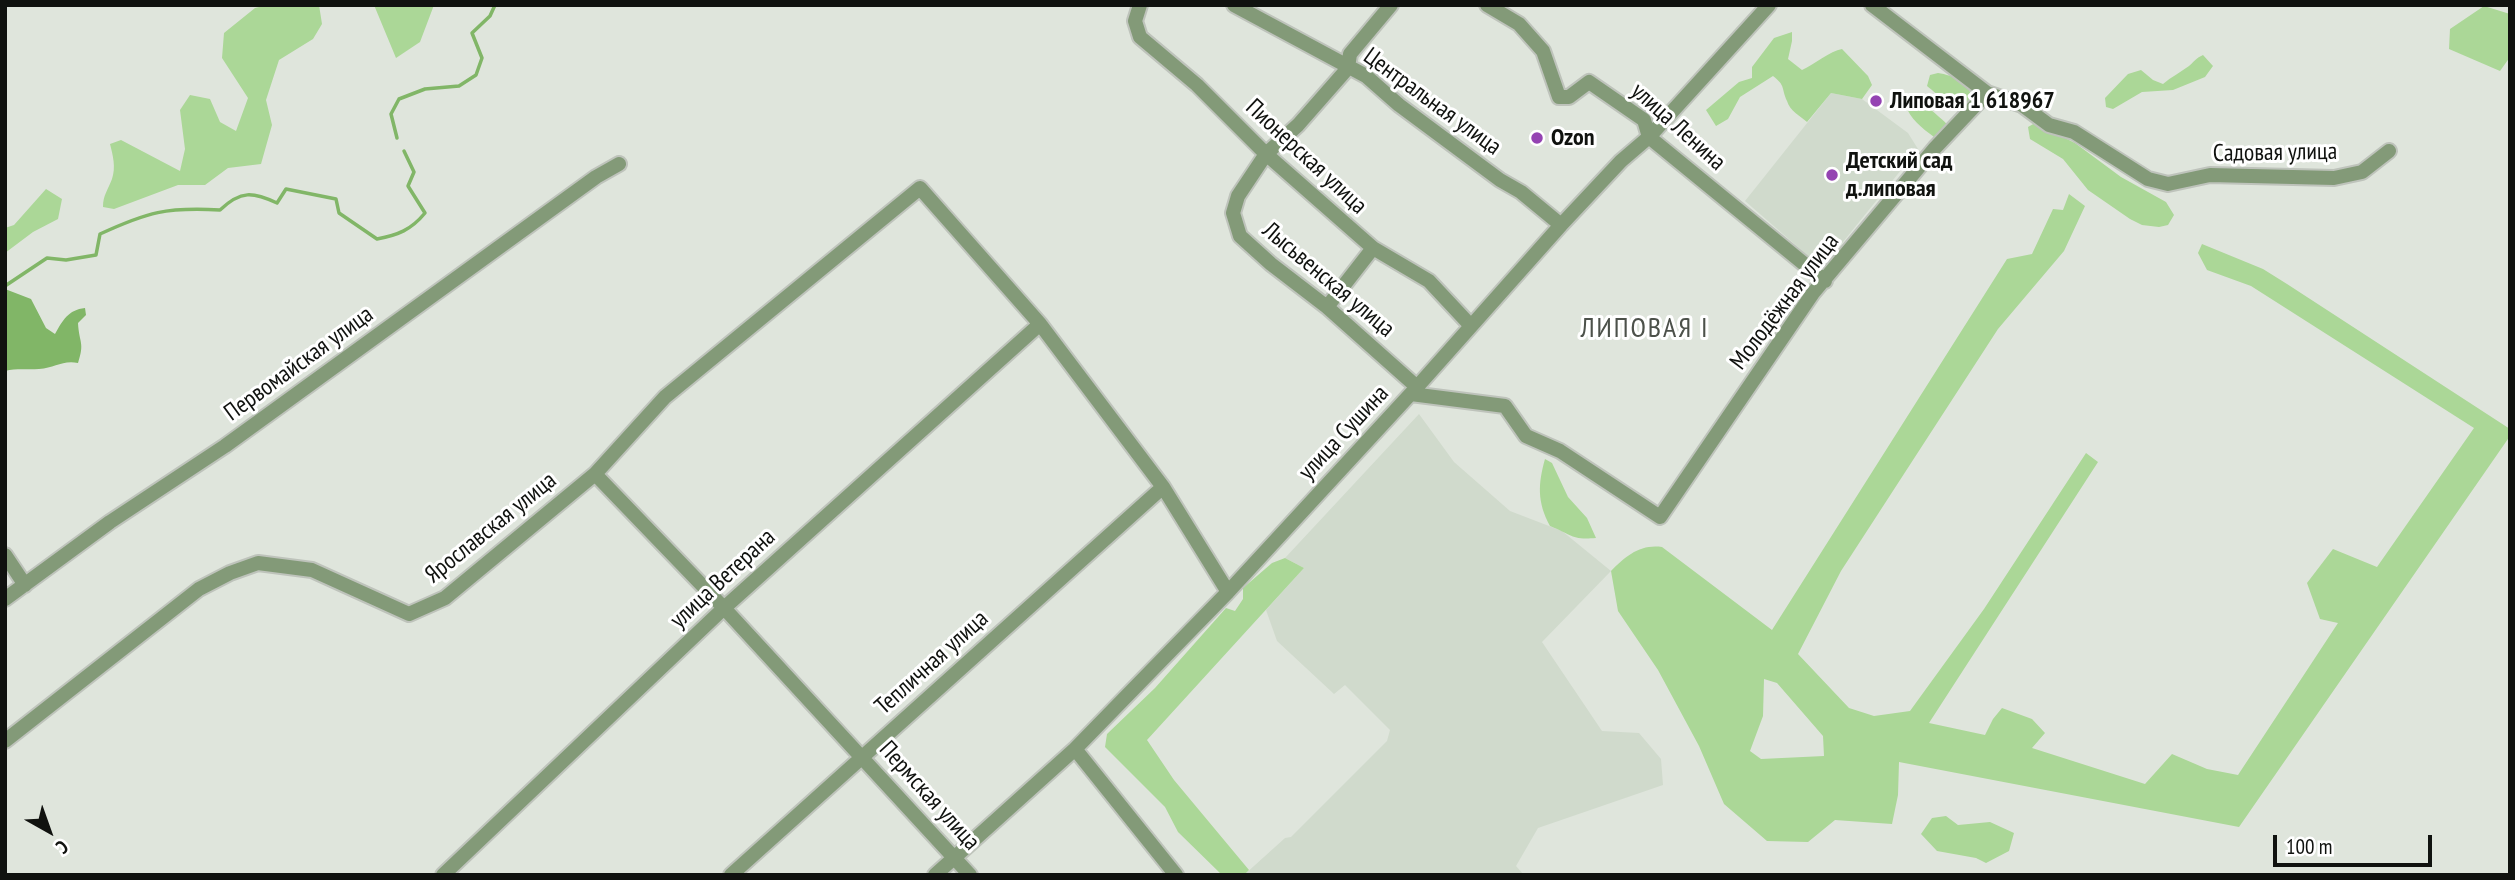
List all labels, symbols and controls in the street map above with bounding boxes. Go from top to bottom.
street label: Центральная улица [1357,42,1507,162]
street label: улица Ленина [1625,77,1731,177]
place label: Липовая 1 618967 [1890,87,2055,115]
marker: Липовая 1 618967 [1868,93,1884,109]
street label: Пионерская улица [1239,94,1373,220]
place label: Ozon [1551,124,1594,152]
marker: Ozon [1529,130,1545,146]
street label: Садовая улица [2213,138,2337,168]
place label: Детский сад д.липовая [1846,147,1952,203]
marker: Детский сад д.липовая [1824,167,1840,183]
street label: Лысьвенская улица [1256,216,1400,344]
street label: Молодёжная улица [1725,228,1845,376]
street label: Первомайская улица [219,300,379,428]
district label: ЛИПОВАЯ I [1582,312,1708,346]
street label: улица Сушина [1293,380,1395,486]
street label: Ярославская улица [420,466,562,590]
street label: улица Ветерана [665,523,781,635]
street label: Тепличная улица [870,605,994,721]
street label: Пермская улица [873,736,985,856]
north arrow [14,796,84,866]
scale bar [2277,820,2436,864]
text: 100 m [2286,833,2332,860]
text: С [51,835,74,859]

